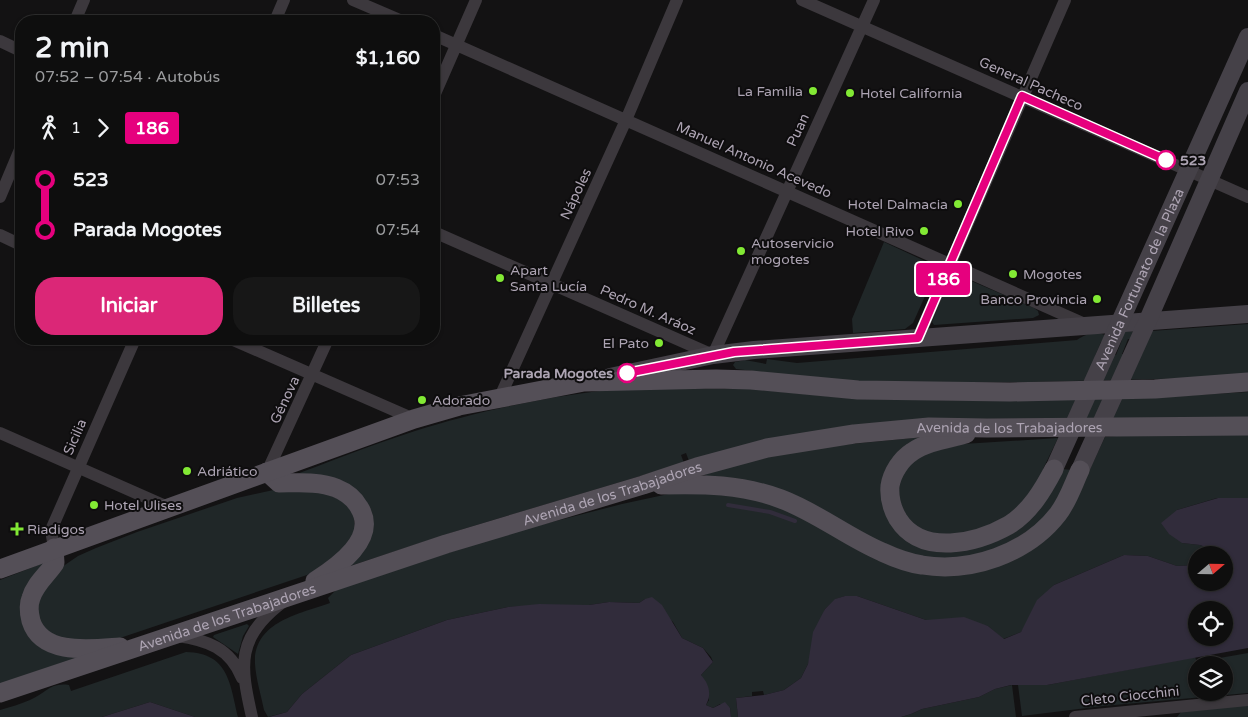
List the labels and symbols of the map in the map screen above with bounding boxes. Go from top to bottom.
street label: General Pacheco [976,53,1086,115]
place label: La Familia [737,83,803,100]
marker: La Familia [807,85,819,97]
place label: Hotel California [860,85,962,102]
marker: Hotel California [844,87,856,99]
street label: Puan [783,111,813,149]
street label: Manuel Antonio Acevedo [674,118,834,202]
marker: 523 [1156,150,1176,170]
place label: 523 [1180,152,1207,169]
street label: Nápoles [557,165,595,222]
street label: Avenida Fortunato de la Plaza [1091,185,1188,373]
place label: Hotel Dalmacia [848,196,948,213]
marker: Hotel Dalmacia [952,198,964,210]
place label: Hotel Rivo [846,223,914,240]
marker: Hotel Rivo [918,225,930,237]
place label: Autoservicio mogotes [751,235,834,268]
marker: Autoservicio mogotes [735,245,747,257]
place label: Apart Santa Lucía [510,262,587,295]
line badge: 186 [914,263,972,295]
place label: Mogotes [1023,266,1082,283]
marker: Mogotes [1007,268,1019,280]
marker: Apart Santa Lucía [494,272,506,284]
street label: Pedro M. Aráoz [597,281,699,339]
place label: Banco Provincia [980,291,1087,308]
marker: Banco Provincia [1091,293,1103,305]
place label: El Pato [602,335,649,352]
marker: El Pato [653,337,665,349]
marker: Parada Mogotes [617,363,637,383]
place label: Parada Mogotes [503,365,613,382]
street label: Génova [267,373,303,427]
place label: Adorado [432,392,490,409]
marker: Adorado [416,394,428,406]
street label: Sicilia [60,416,90,458]
street label: Avenida de los Trabajadores [915,418,1103,437]
street label: Avenida de los Trabajadores [521,458,704,529]
place label: Adriático [197,463,257,480]
marker: Adriático [181,465,193,477]
place label: Hotel Ulises [104,497,182,514]
marker: Hotel Ulises [88,499,100,511]
place label: Riadigos [27,521,85,538]
marker: Riadigos [11,523,23,535]
north arrow [1188,546,1232,591]
street label: Avenida de los Trabajadores [135,580,318,655]
street label: Cleto Ciocchini [1080,682,1180,710]

